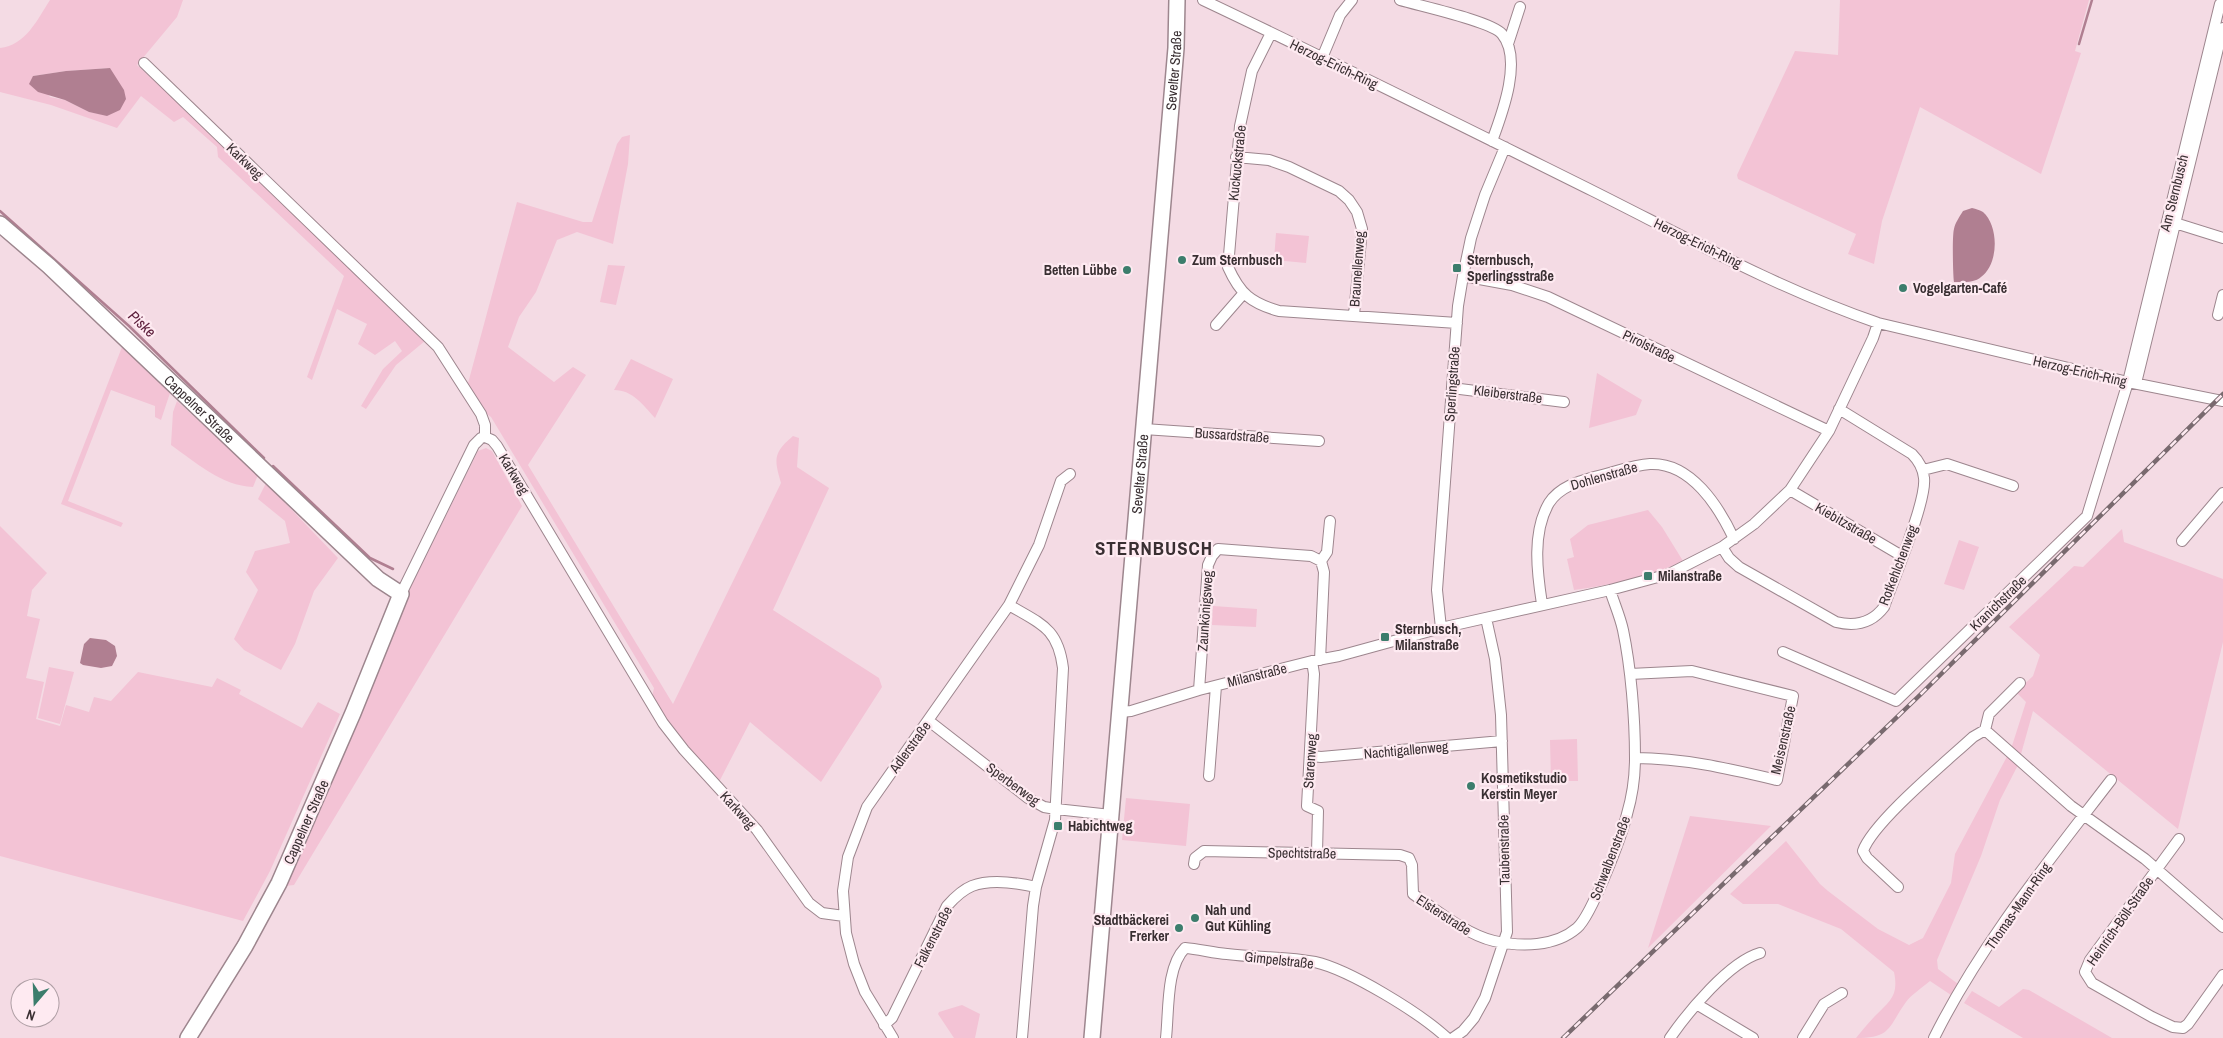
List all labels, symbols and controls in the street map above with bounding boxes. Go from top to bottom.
street label: Sevelter Straße [1162,30,1185,111]
street label: Herzog-Erich-Ring [1287,35,1381,93]
street label: Kuckuckstraße [1224,124,1250,202]
street label: Karkweg [223,139,268,183]
street label: Am Sternbusch [2156,153,2192,234]
street label: Herzog-Erich-Ring [1651,214,1745,272]
street label: Braunellenweg [1345,230,1369,308]
place label: Zum Sternbusch [1192,251,1283,269]
place label: Sternbusch, Sperlingsstraße [1467,251,1554,285]
marker: Zum Sternbusch [1176,254,1188,266]
place label: Betten Lübbe [1044,261,1117,279]
marker: Sternbusch, Sperlingsstraße [1451,262,1463,274]
marker: Betten Lübbe [1121,264,1133,276]
place label: Vogelgarten-Café [1913,279,2007,297]
marker: Vogelgarten-Café [1897,282,1909,294]
water label: Piske [124,305,161,342]
street label: Pirolstraße [1620,326,1678,366]
street label: Sperlingstraße [1440,346,1464,422]
street label: Herzog-Erich-Ring [2031,351,2129,391]
street label: Cappelner Straße [160,371,238,447]
street label: Kleiberstraße [1473,381,1543,407]
street label: Bussardstraße [1194,423,1270,447]
street label: Sevelter Straße [1128,433,1152,515]
street label: Karkweg [495,450,534,498]
street label: Dohlenstraße [1568,458,1640,494]
street label: Kiebitzstraße [1812,498,1880,548]
street label: Rotkehlchenweg [1874,522,1922,608]
district label: STERNBUSCH [1095,535,1213,561]
place label: Milanstraße [1658,567,1722,585]
street label: Zaunkönigsweg [1193,569,1217,652]
marker: Milanstraße [1642,570,1654,582]
street label: Kranichstraße [1966,571,2030,635]
place label: Sternbusch, Milanstraße [1395,620,1461,654]
marker: Sternbusch, Milanstraße [1379,631,1391,643]
street label: Milanstraße [1225,659,1289,691]
street label: Meisenstraße [1766,704,1800,776]
street label: Adlerstraße [885,718,935,777]
street label: Starenweg [1299,732,1321,789]
street label: Nachtigallenweg [1363,737,1450,763]
street label: Sperberweg [983,759,1044,810]
place label: Kosmetikstudio Kerstin Meyer [1481,769,1567,803]
street label: Cappelner Straße [279,777,333,867]
marker: Kosmetikstudio Kerstin Meyer [1465,780,1477,792]
street label: Karkweg [716,787,760,833]
street label: Schwalbenstraße [1586,813,1634,903]
street label: Taubenstraße [1494,815,1514,885]
place label: Habichtweg [1068,817,1132,835]
marker: Habichtweg [1052,820,1064,832]
street label: Spechtstraße [1268,843,1336,863]
street label: Thomas-Mann-Ring [1981,859,2055,953]
street label: Heinrich-Böll-Straße [2083,873,2157,969]
street label: Elsterstraße [1413,891,1475,939]
place label: Nah und Gut Kühling [1205,901,1271,935]
street label: Falkenstraße [910,903,956,971]
place label: Stadtbäckerei Frerker [1094,911,1170,945]
marker: Nah und Gut Kühling [1189,912,1201,924]
marker: Stadtbäckerei Frerker [1173,922,1185,934]
street label: Gimpelstraße [1243,947,1315,973]
north arrow [10,978,60,1028]
text: N [24,1005,38,1025]

